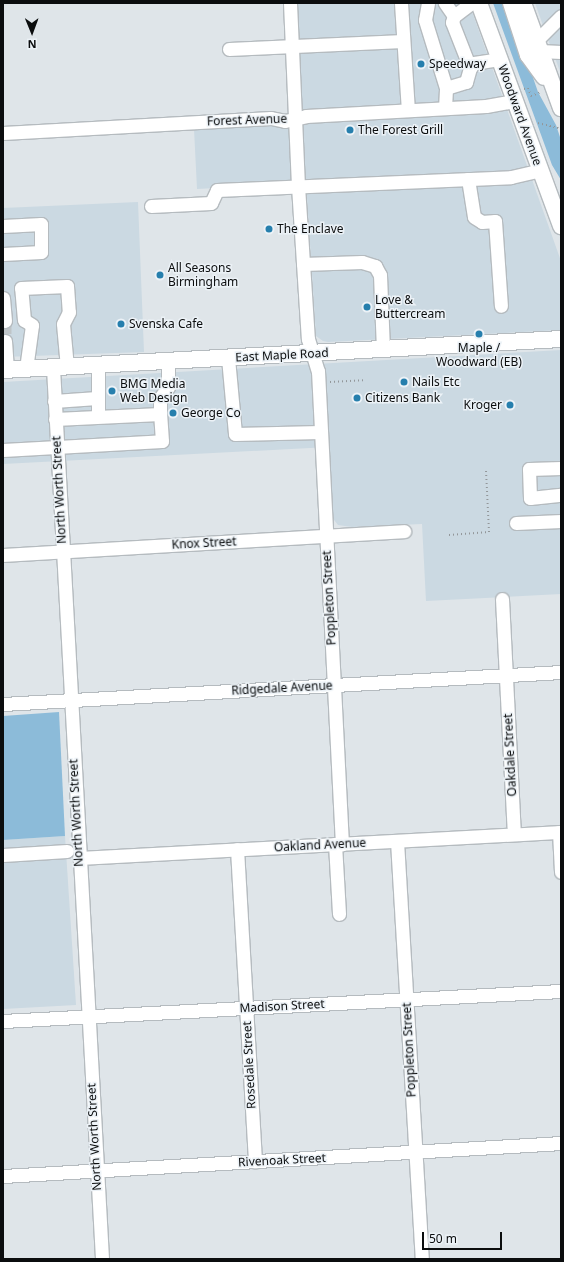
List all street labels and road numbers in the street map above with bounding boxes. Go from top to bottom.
street label: Woodward Avenue [495,63,545,167]
street label: Forest Avenue [207,111,287,129]
street label: East Maple Road [235,345,329,365]
street label: North Worth Street [49,436,69,544]
street label: Knox Street [171,534,237,552]
street label: Poppleton Street [319,550,339,646]
street label: Ridgedale Avenue [231,678,333,698]
street label: Oakdale Street [501,713,519,797]
street label: North Worth Street [66,759,86,867]
street label: Oakland Avenue [273,835,367,855]
street label: Madison Street [239,997,325,1015]
street label: Poppleton Street [399,1002,419,1098]
street label: Rosedale Street [240,1021,258,1109]
street label: North Worth Street [84,1083,104,1191]
street label: Rivenoak Street [238,1151,326,1169]

